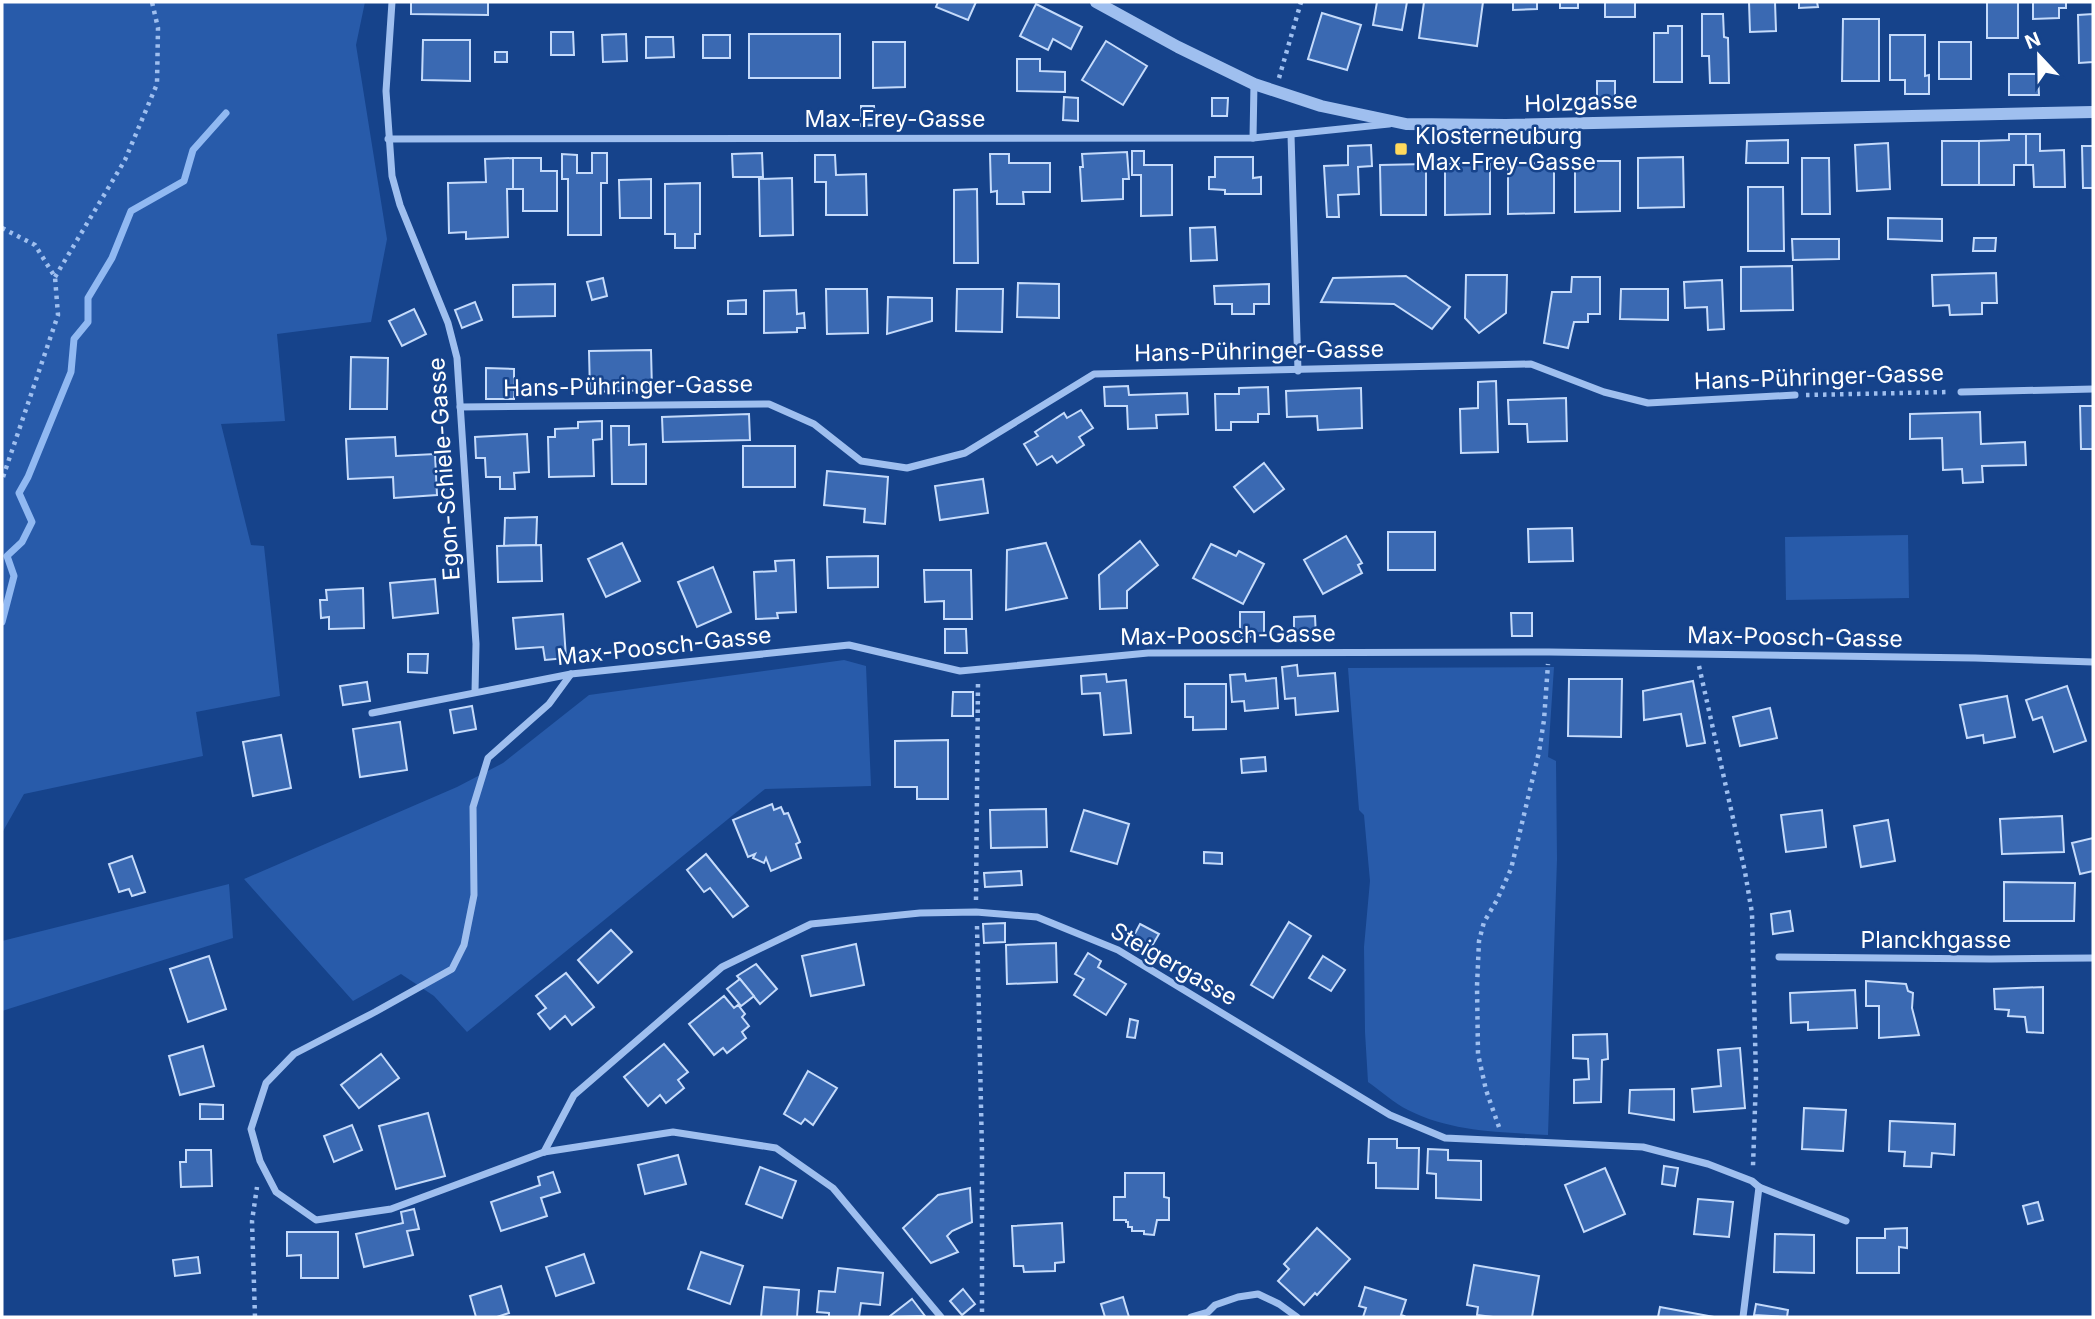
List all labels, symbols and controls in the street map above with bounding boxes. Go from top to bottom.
north arrow [2004,21,2074,91]
text: N [2022,27,2044,54]
street label: Holzgasse [1524,86,1638,118]
street label: Max-Frey-Gasse [805,105,985,133]
place label: Klosterneuburg Max-Frey-Gasse [1415,122,1596,176]
marker: Klosterneuburg Max-Frey-Gasse [1393,141,1409,157]
street label: Hans-Pühringer-Gasse [1134,335,1384,367]
street label: Egon-Schiele-Gasse [422,356,466,582]
street label: Hans-Pühringer-Gasse [1694,359,1944,395]
street label: Hans-Pühringer-Gasse [503,370,753,402]
street label: Max-Poosch-Gasse [1120,619,1336,651]
street label: Max-Poosch-Gasse [555,621,773,671]
street label: Max-Poosch-Gasse [1687,621,1903,653]
street label: Steigergasse [1106,916,1242,1012]
street label: Planckhgasse [1861,926,2011,954]

